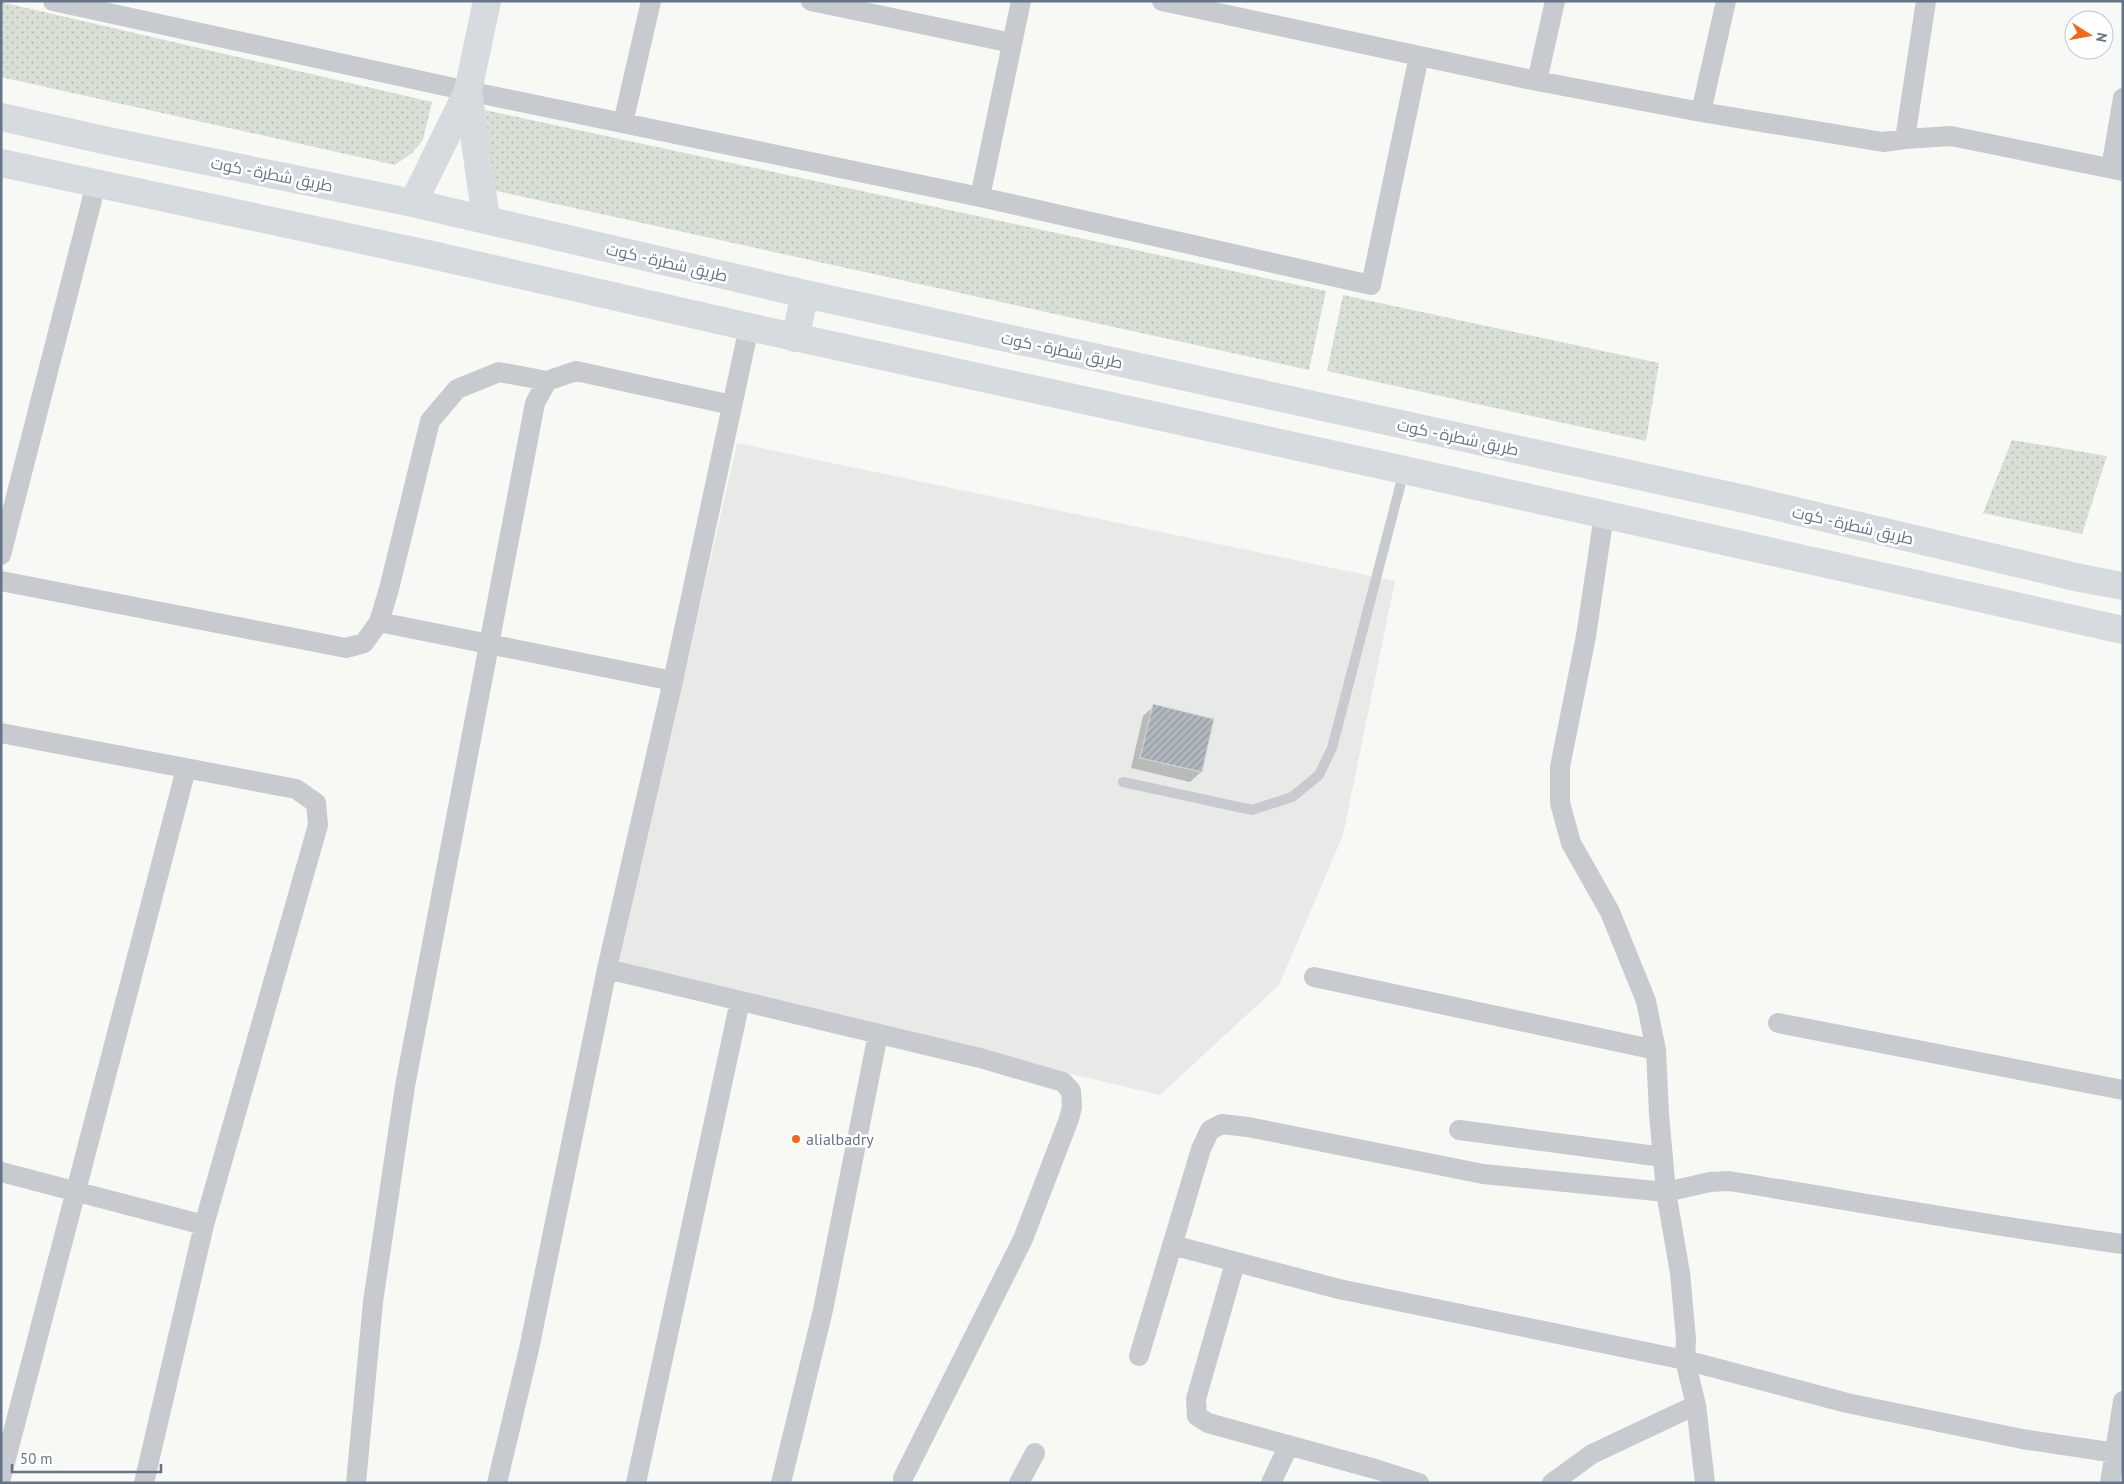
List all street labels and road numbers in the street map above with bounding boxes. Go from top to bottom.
street label: طريق شطرة - كوت [209,152,335,197]
street label: طريق شطرة - كوت [604,238,730,287]
street label: طريق شطرة - كوت [999,327,1125,374]
street label: طريق شطرة - كوت [1395,414,1521,461]
street label: طريق شطرة - كوت [1790,501,1916,550]

